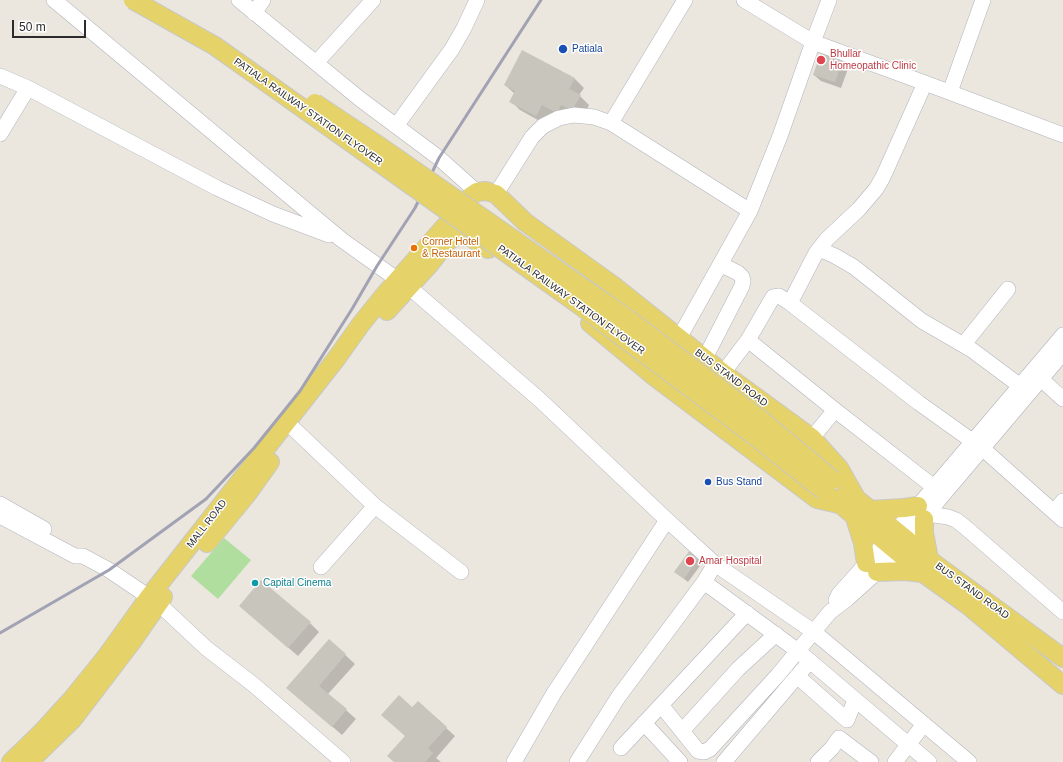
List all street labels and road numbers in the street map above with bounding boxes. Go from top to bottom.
street label: PATIALA RAILWAY STATION FLYOVER [231,56,385,168]
street label: PATIALA RAILWAY STATION FLYOVER [495,243,647,357]
street label: BUS STAND ROAD [692,347,770,409]
street label: MALL ROAD [184,498,230,550]
street label: BUS STAND ROAD [933,560,1011,622]

